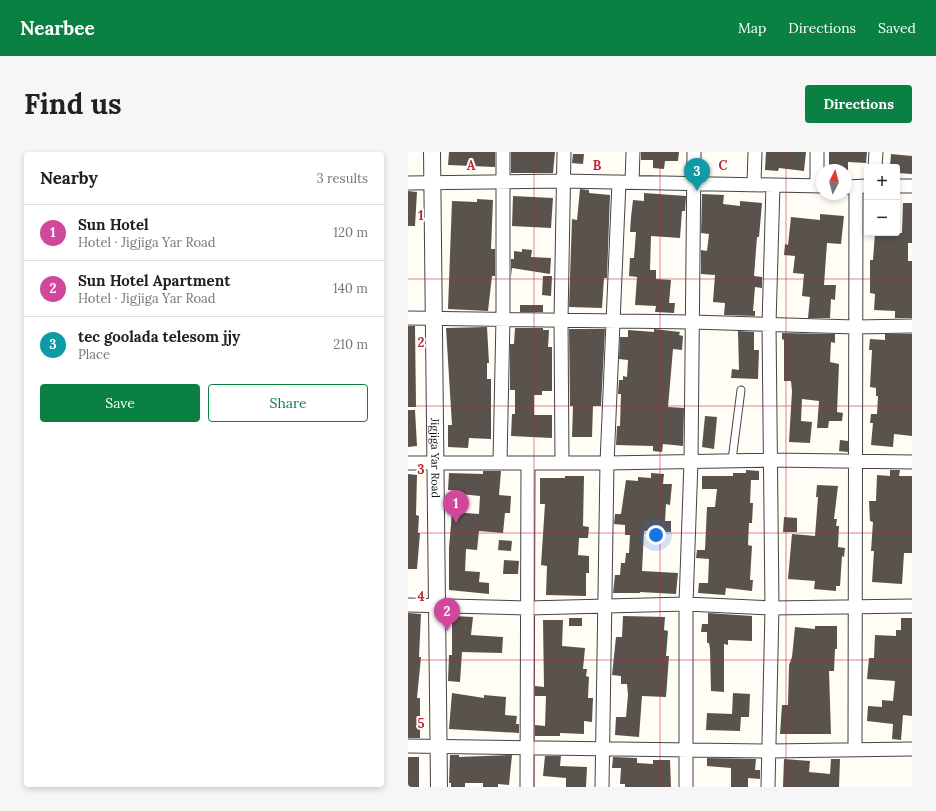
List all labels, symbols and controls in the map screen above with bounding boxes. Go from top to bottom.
text: Nearbee [20,16,95,40]
text: Map [738,19,766,37]
text: Directions [788,19,856,37]
text: Saved [878,19,916,37]
button: Directions [805,85,912,123]
text: Find us [24,86,122,122]
text: A [467,157,476,174]
text: B [593,157,602,174]
text: C [719,157,728,174]
pin: 3 [684,158,710,191]
north arrow [816,164,852,200]
map controls [864,164,900,236]
button: + [864,164,900,200]
text: Nearby [40,167,98,189]
text: 3 results [316,170,368,187]
button: − [864,200,900,236]
text: 1 [418,207,424,224]
text: Sun Hotel [78,215,149,234]
text: 1 [50,224,56,241]
text: 120 m [333,224,368,241]
text: Hotel · Jigjiga Yar Road [78,234,216,251]
text: Sun Hotel Apartment [78,271,230,290]
text: 2 [50,280,56,297]
text: 140 m [333,280,368,297]
text: Hotel · Jigjiga Yar Road [78,290,216,307]
text: tec goolada telesom jjy [78,327,240,346]
text: 2 [418,334,425,351]
text: 3 [49,336,57,353]
text: 210 m [333,336,368,353]
text: Place [78,346,110,363]
button: Save [40,384,200,422]
button: Share [208,384,368,422]
street label: Jigjiga Yar Road [428,417,443,498]
text: 3 [417,461,425,478]
pin: 1 [443,490,469,523]
your location [646,525,666,545]
text: 4 [417,588,425,605]
pin: 2 [434,598,460,631]
text: 5 [417,715,425,732]

